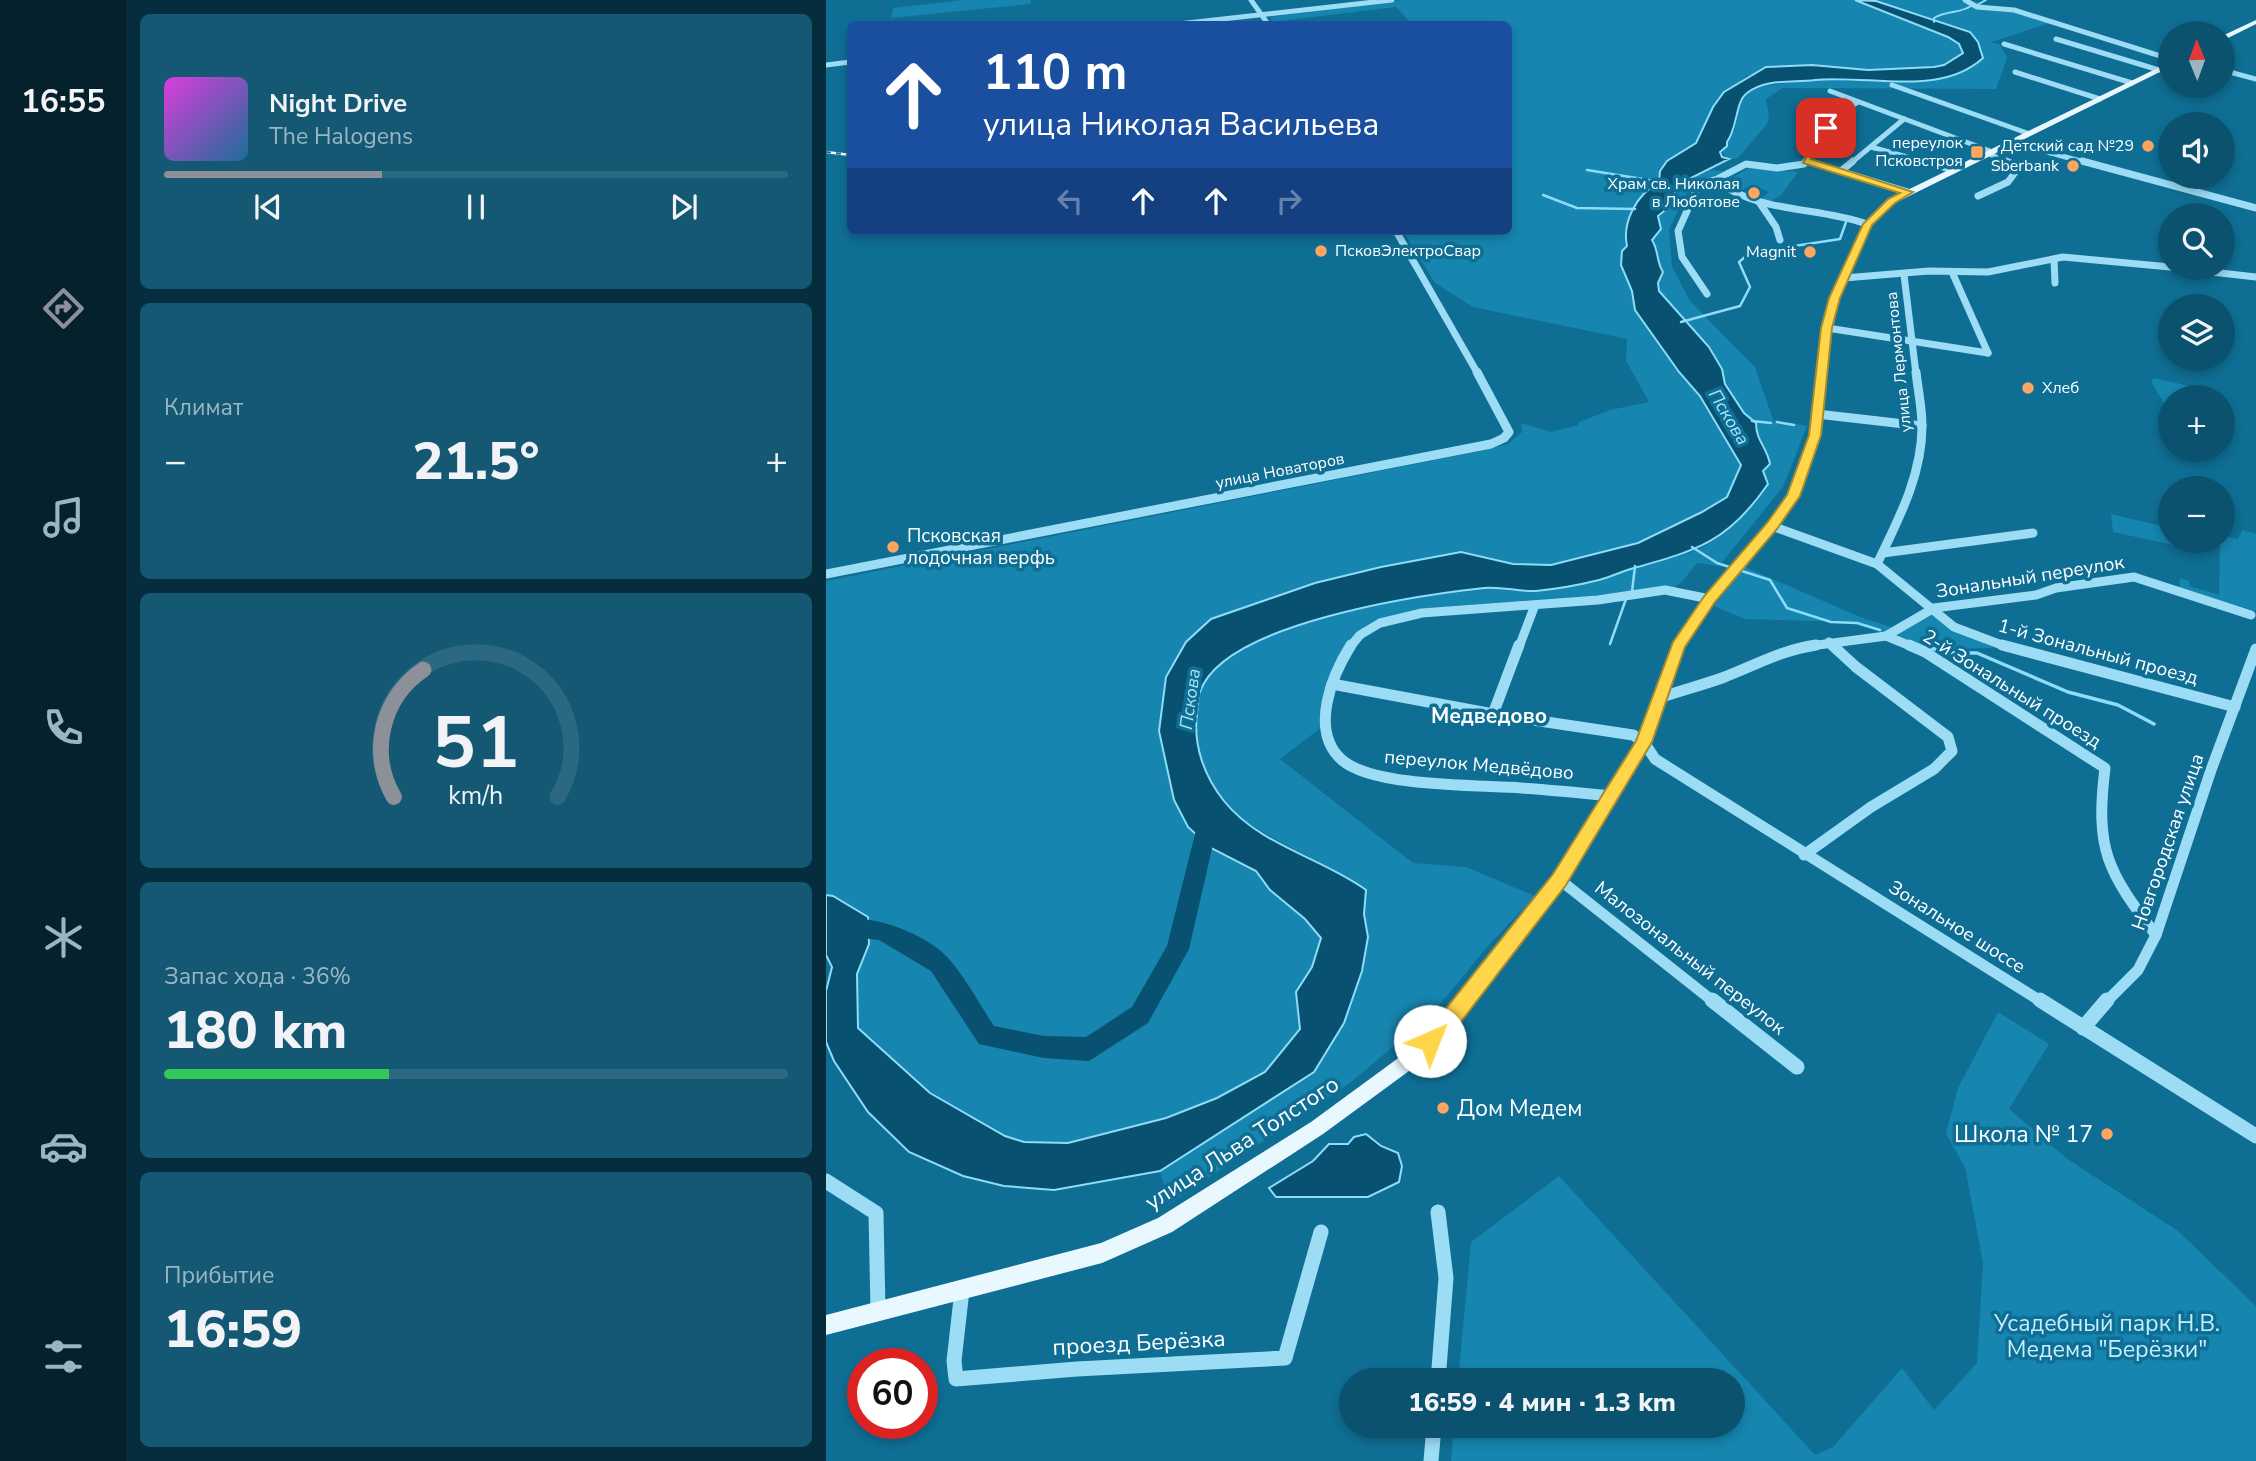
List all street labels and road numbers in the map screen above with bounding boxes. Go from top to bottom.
street label: улица Лермонтова [1881,291,1917,433]
street label: улица Новаторов [1214,448,1347,494]
street label: Зональный переулок [1934,549,2126,605]
street label: 1-й Зональный проезд [1995,613,2201,691]
street label: 2-й Зональный проезд [1918,623,2106,755]
street label: переулок Медвёдово [1383,744,1575,786]
street label: Новгородская улица [2126,750,2210,934]
street label: Зональное шоссе [1884,874,2030,980]
street label: Малозональный переулок [1589,875,1791,1041]
street label: улица Льва Толстого [1139,1069,1345,1217]
street label: проезд Берёзка [1052,1323,1226,1363]

